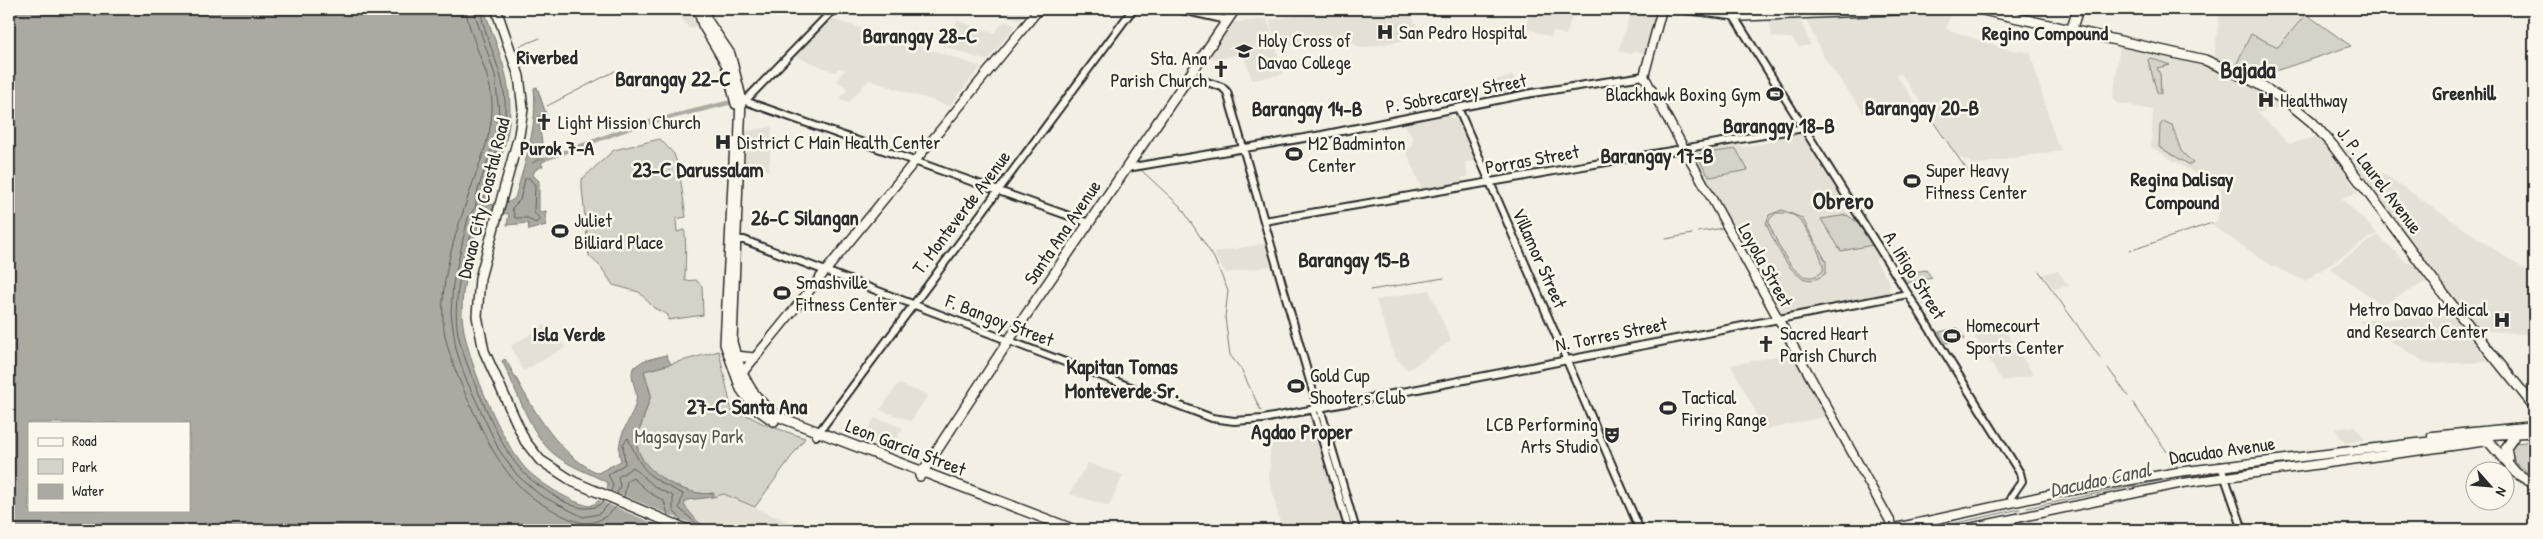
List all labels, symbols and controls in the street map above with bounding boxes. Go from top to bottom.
place label: San Pedro Hospital [1399,19,1528,45]
district label: Regino Compound [1982,19,2108,47]
district label: Barangay 28-C [863,21,977,51]
hospital icon: San Pedro Hospital [1375,22,1395,42]
place label: Holy Cross of Davao College [1258,27,1352,75]
school or university icon: Holy Cross of Davao College [1234,41,1254,61]
district label: Riverbed [516,43,578,70]
place label: Sta. Ana Parish Church [1111,45,1208,93]
district label: Bajada [2220,53,2276,85]
church icon: Sta. Ana Parish Church [1211,59,1231,79]
district label: Barangay 22-C [615,64,731,94]
street label: P. Sobrecarey Street [1383,67,1529,119]
district label: Greenhill [2432,79,2497,106]
place label: Blackhawk Boxing Gym [1606,81,1761,107]
sports icon: Blackhawk Boxing Gym [1765,84,1785,104]
place label: Healthway [2280,87,2348,113]
hospital icon: Healthway [2256,90,2276,110]
district label: Barangay 20-B [1865,93,1980,123]
district label: Barangay 14-B [1252,94,1363,124]
place label: Light Mission Church [558,109,700,135]
district label: Barangay 18-B [1723,111,1835,141]
church icon: Light Mission Church [534,112,554,132]
street label: Davao City Coastal Road [450,114,516,281]
street label: J. P. Laurel Avenue [2331,121,2429,239]
place label: District C Main Health Center [737,129,941,155]
place label: M2 Badminton Center [1308,130,1406,178]
hospital icon: District C Main Health Center [713,132,733,152]
district label: Purok 7-A [520,134,594,161]
street label: Porras Street [1483,138,1581,180]
district label: Barangay 17-B [1600,141,1714,171]
street label: T. Monteverde Avenue [906,144,1016,279]
sports icon: M2 Badminton Center [1284,144,1304,164]
district label: 23-C Darussalam [632,155,764,184]
place label: Super Heavy Fitness Center [1925,157,2028,205]
district label: Regina Dalisay Compound [2130,165,2234,216]
sports icon: Super Heavy Fitness Center [1902,171,1922,191]
street label: Santa Ana Avenue [1017,174,1107,289]
district label: Obrero [1813,184,1874,216]
district label: 26-C Silangan [751,203,859,233]
street label: Villamor Street [1506,204,1574,313]
place label: Juliet Billiard Place [574,207,664,255]
street label: Loyola Street [1732,219,1800,312]
sports icon: Juliet Billiard Place [550,221,570,241]
street label: A. Iñigo Street [1878,226,1953,325]
district label: Barangay 15-B [1298,245,1410,275]
place label: Smashville Fitness Center [795,269,898,317]
sports icon: Smashville Fitness Center [772,283,792,303]
street label: F. Bangoy Street [941,287,1058,353]
place label: Metro Davao Medical and Research Center [2347,296,2489,344]
street label: N. Torres Street [1553,310,1669,358]
hospital icon: Metro Davao Medical and Research Center [2492,310,2512,330]
place label: Homecourt Sports Center [1966,312,2065,360]
district label: Isla Verde [533,320,605,347]
place label: Sacred Heart Parish Church [1780,320,1877,368]
sports icon: Homecourt Sports Center [1942,326,1962,346]
church icon: Sacred Heart Parish Church [1756,334,1776,354]
district label: Kapitan Tomas Monteverde Sr. [1065,352,1179,405]
place label: Gold Cup Shooters Club [1310,362,1406,410]
sports icon: Gold Cup Shooters Club [1286,376,1306,396]
place label: Tactical Firing Range [1681,384,1767,432]
district label: 27-C Santa Ana [687,392,808,421]
sports icon: Tactical Firing Range [1658,398,1678,418]
place label: LCB Performing Arts Studio [1486,411,1598,459]
street label: Leon Garcia Street [842,412,970,482]
district label: Agdao Proper [1251,417,1354,447]
legend [28,422,190,512]
park label: Magsaysay Park [635,423,744,449]
theatre icon: LCB Performing Arts Studio [1602,425,1622,445]
text: Road [72,430,97,451]
street label: Dacudao Avenue [2167,430,2277,470]
water label: Dacudao Canal [2047,455,2155,503]
text: Park [72,456,97,477]
north arrow [2466,462,2516,512]
text: Water [72,480,104,501]
text: N [2492,484,2512,500]

